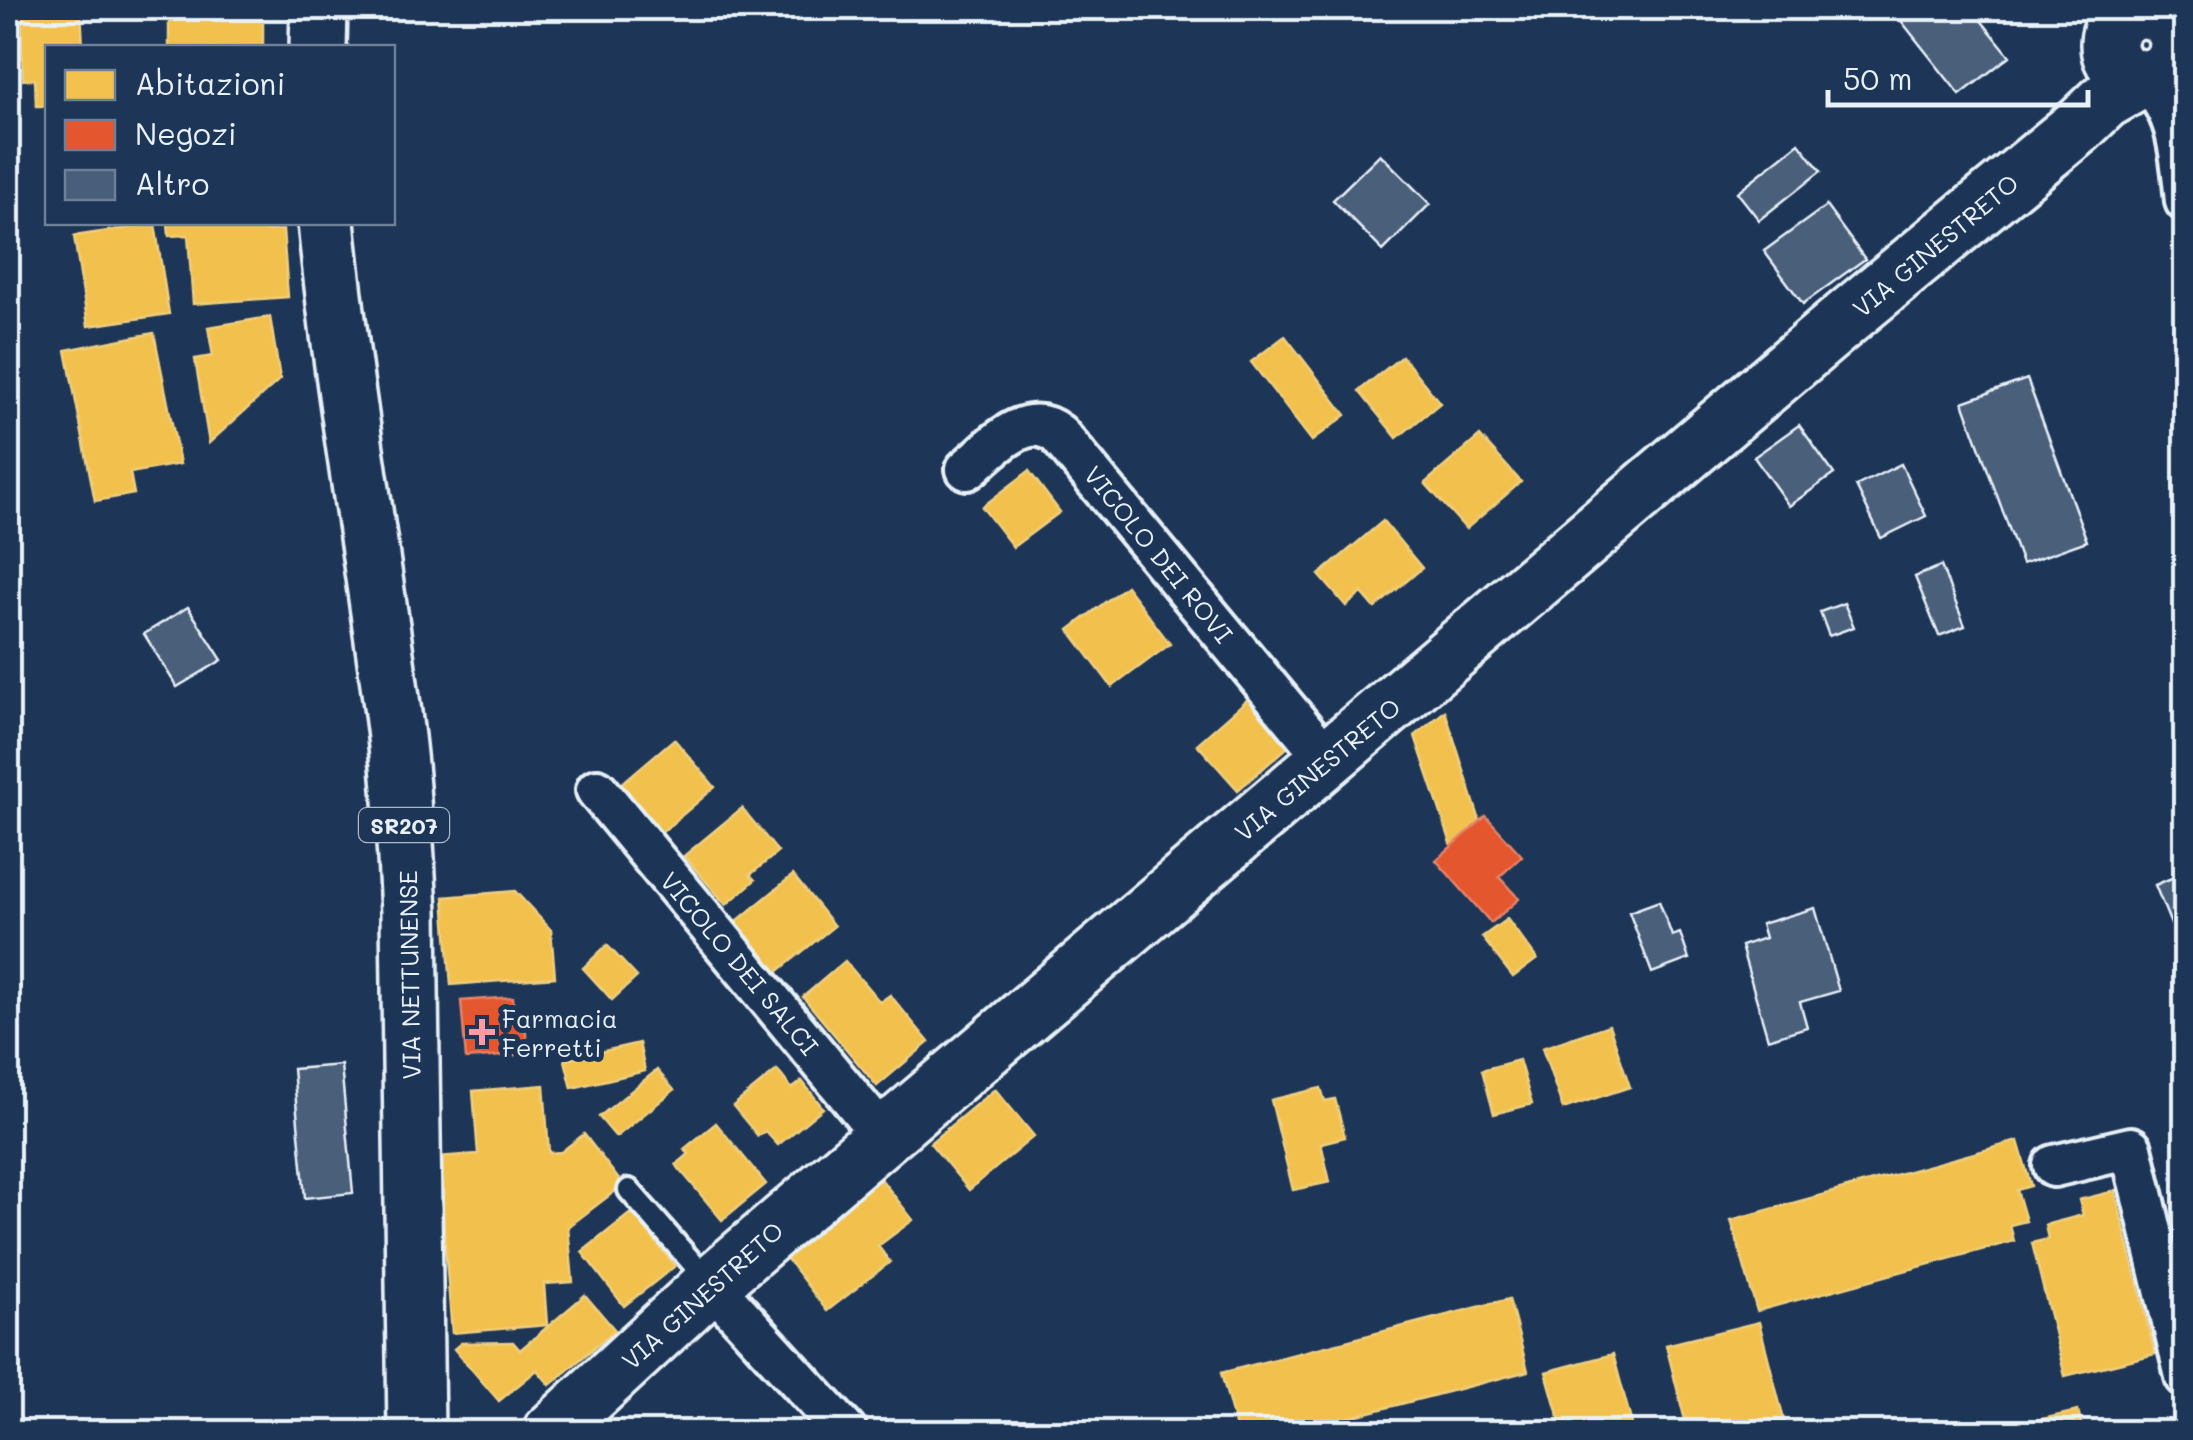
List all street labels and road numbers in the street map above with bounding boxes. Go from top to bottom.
street label: VIA GINESTRETO [1846,166,2024,324]
street label: VICOLO DEI ROVI [1078,459,1240,649]
street label: VIA GINESTRETO [1228,690,1406,848]
road number: SR207 [359,808,449,842]
street label: VICOLO DEI SALCI [654,865,826,1061]
street label: VIA NETTUNENSE [391,870,427,1080]
street label: VIA GINESTRETO [615,1214,789,1376]

